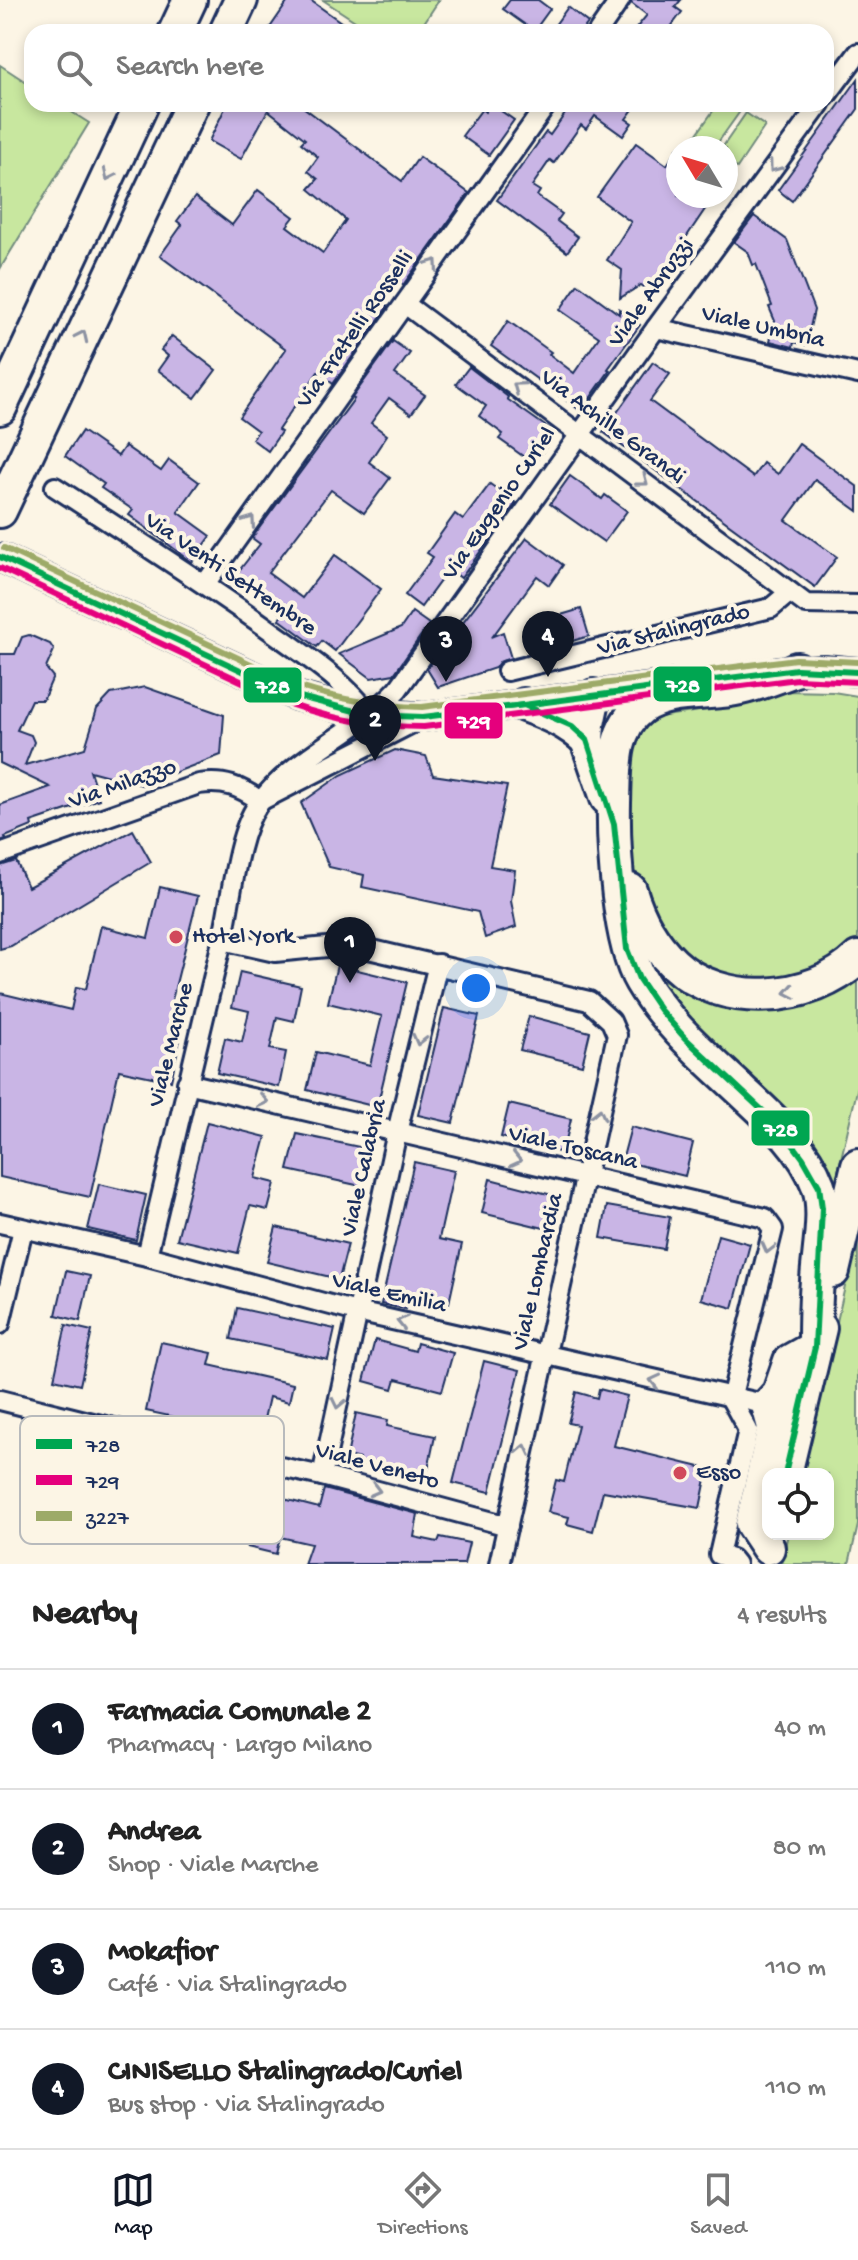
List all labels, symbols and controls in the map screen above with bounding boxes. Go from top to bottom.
search box [24,24,834,112]
icon: search [52,46,96,90]
text: Search here [116,51,264,86]
north arrow [666,136,738,208]
one-way arrow [770,158,784,173]
one-way arrow [103,166,119,181]
street label: Viale Abruzzi [602,233,701,354]
street label: Via Fratelli Rosselli [290,245,421,415]
one-way arrow [423,258,438,272]
street label: Viale Umbria [697,299,828,356]
one-way arrow [73,329,89,344]
street label: Via Achille Grandi [533,363,690,492]
one-way arrow [512,382,526,397]
street label: Via Eugenio Curiel [436,422,564,587]
one-way arrow [634,471,648,485]
street label: Via Venti Settembre [138,506,322,644]
one-way arrow [240,515,255,530]
street label: Via Stalingrado [594,598,753,664]
pin: 4 [522,611,574,677]
pin: 3 [420,616,472,682]
line badge: 728 [652,665,713,703]
line badge: 728 [242,666,303,704]
text: 728 [665,675,700,701]
text: 728 [255,676,290,702]
pin: 2 [349,695,401,761]
line badge: 729 [443,701,504,740]
text: 729 [456,711,491,737]
street label: Via Milazzo [65,753,181,817]
pin: 1 [324,917,376,983]
place label: Hotel York [192,923,296,952]
marker: Hotel York [167,928,185,946]
your location [456,968,496,1008]
street label: Viale Marche [142,979,202,1111]
one-way arrow [783,982,796,999]
one-way arrow [412,1033,429,1046]
one-way arrow [255,1091,269,1108]
street label: Viale Calabria [335,1096,395,1240]
one-way arrow [590,1108,607,1121]
line badge: 728 [750,1109,811,1147]
text: 728 [763,1119,798,1145]
street label: Viale Toscana [504,1120,641,1178]
one-way arrow [508,1151,522,1168]
street label: Viale Lombardia [507,1190,571,1354]
one-way arrow [760,1240,777,1254]
street label: Viale Emilia [328,1267,450,1321]
one-way arrow [396,1315,409,1332]
one-way arrow [649,1373,663,1390]
one-way arrow [330,1396,347,1409]
legend [20,1416,284,1544]
text: 728 [85,1435,120,1461]
street label: Viale Veneto [311,1436,442,1497]
one-way arrow [515,1443,532,1457]
place label: Esso [696,1459,741,1488]
marker: Esso [671,1464,689,1482]
map controls [762,1468,834,1540]
button: locate [762,1468,834,1540]
text: 729 [85,1471,119,1497]
one-way arrow [368,1481,382,1498]
text: z227 [86,1507,129,1533]
text: Nearby [32,1596,137,1636]
text: 4 results [737,1601,826,1632]
text: Farmacia Comunale 2 [108,1696,371,1731]
text: 1 [53,1714,63,1745]
text: 40 m [774,1714,826,1745]
text: Pharmacy · Largo Milano [108,1731,372,1762]
text: Andrea [108,1816,200,1851]
text: 2 [52,1834,64,1865]
text: 80 m [772,1834,826,1865]
text: Shop · Viale Marche [108,1851,319,1882]
text: Mokafior [108,1936,216,1971]
text: 3 [51,1954,65,1985]
text: 110 m [766,1954,826,1985]
text: Café · Via Stalingrado [108,1971,347,2002]
text: CINISELLO Stalingrado/Curiel [108,2056,462,2091]
text: 4 [52,2074,64,2105]
text: 110 m [766,2074,826,2105]
text: Bus stop · Via Stalingrado [108,2091,385,2122]
tab: Map [111,2168,155,2242]
tab: Directions [378,2168,468,2242]
tab: Saved [690,2168,747,2242]

